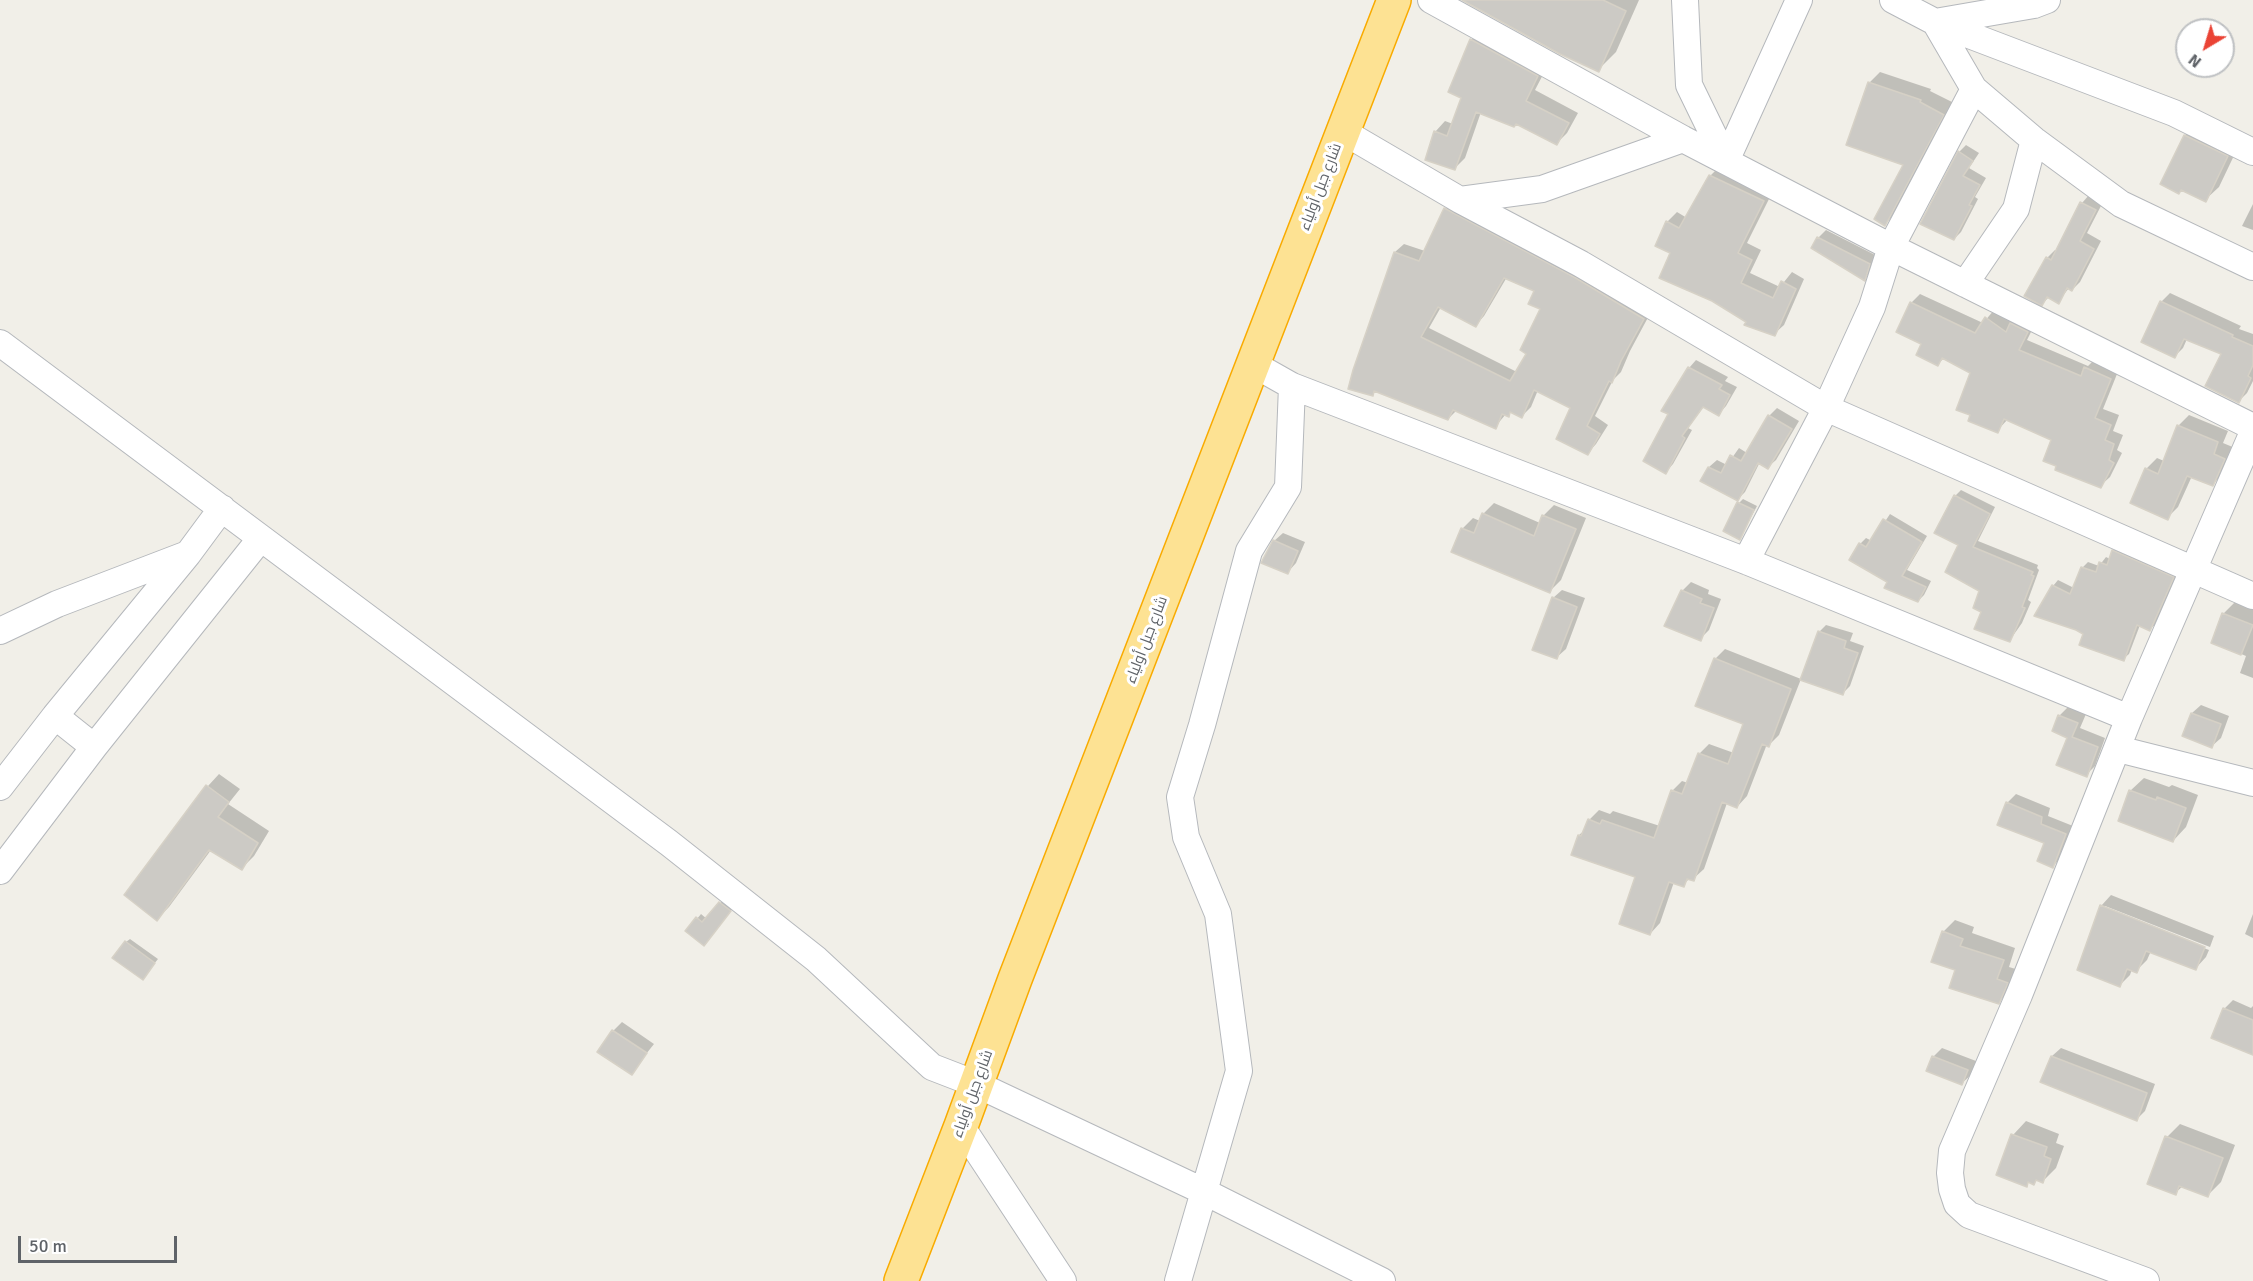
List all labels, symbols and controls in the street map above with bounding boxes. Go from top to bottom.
north arrow [2175,18,2235,78]
text: N [2185,49,2206,72]
street label: شارع جبل أولياء [1296,141,1346,233]
street label: شارع جبل أولياء [1122,594,1172,686]
street label: شارع جبل أولياء [949,1048,997,1140]
scale bar [21,1224,180,1262]
text: 50 m [29,1235,67,1257]

